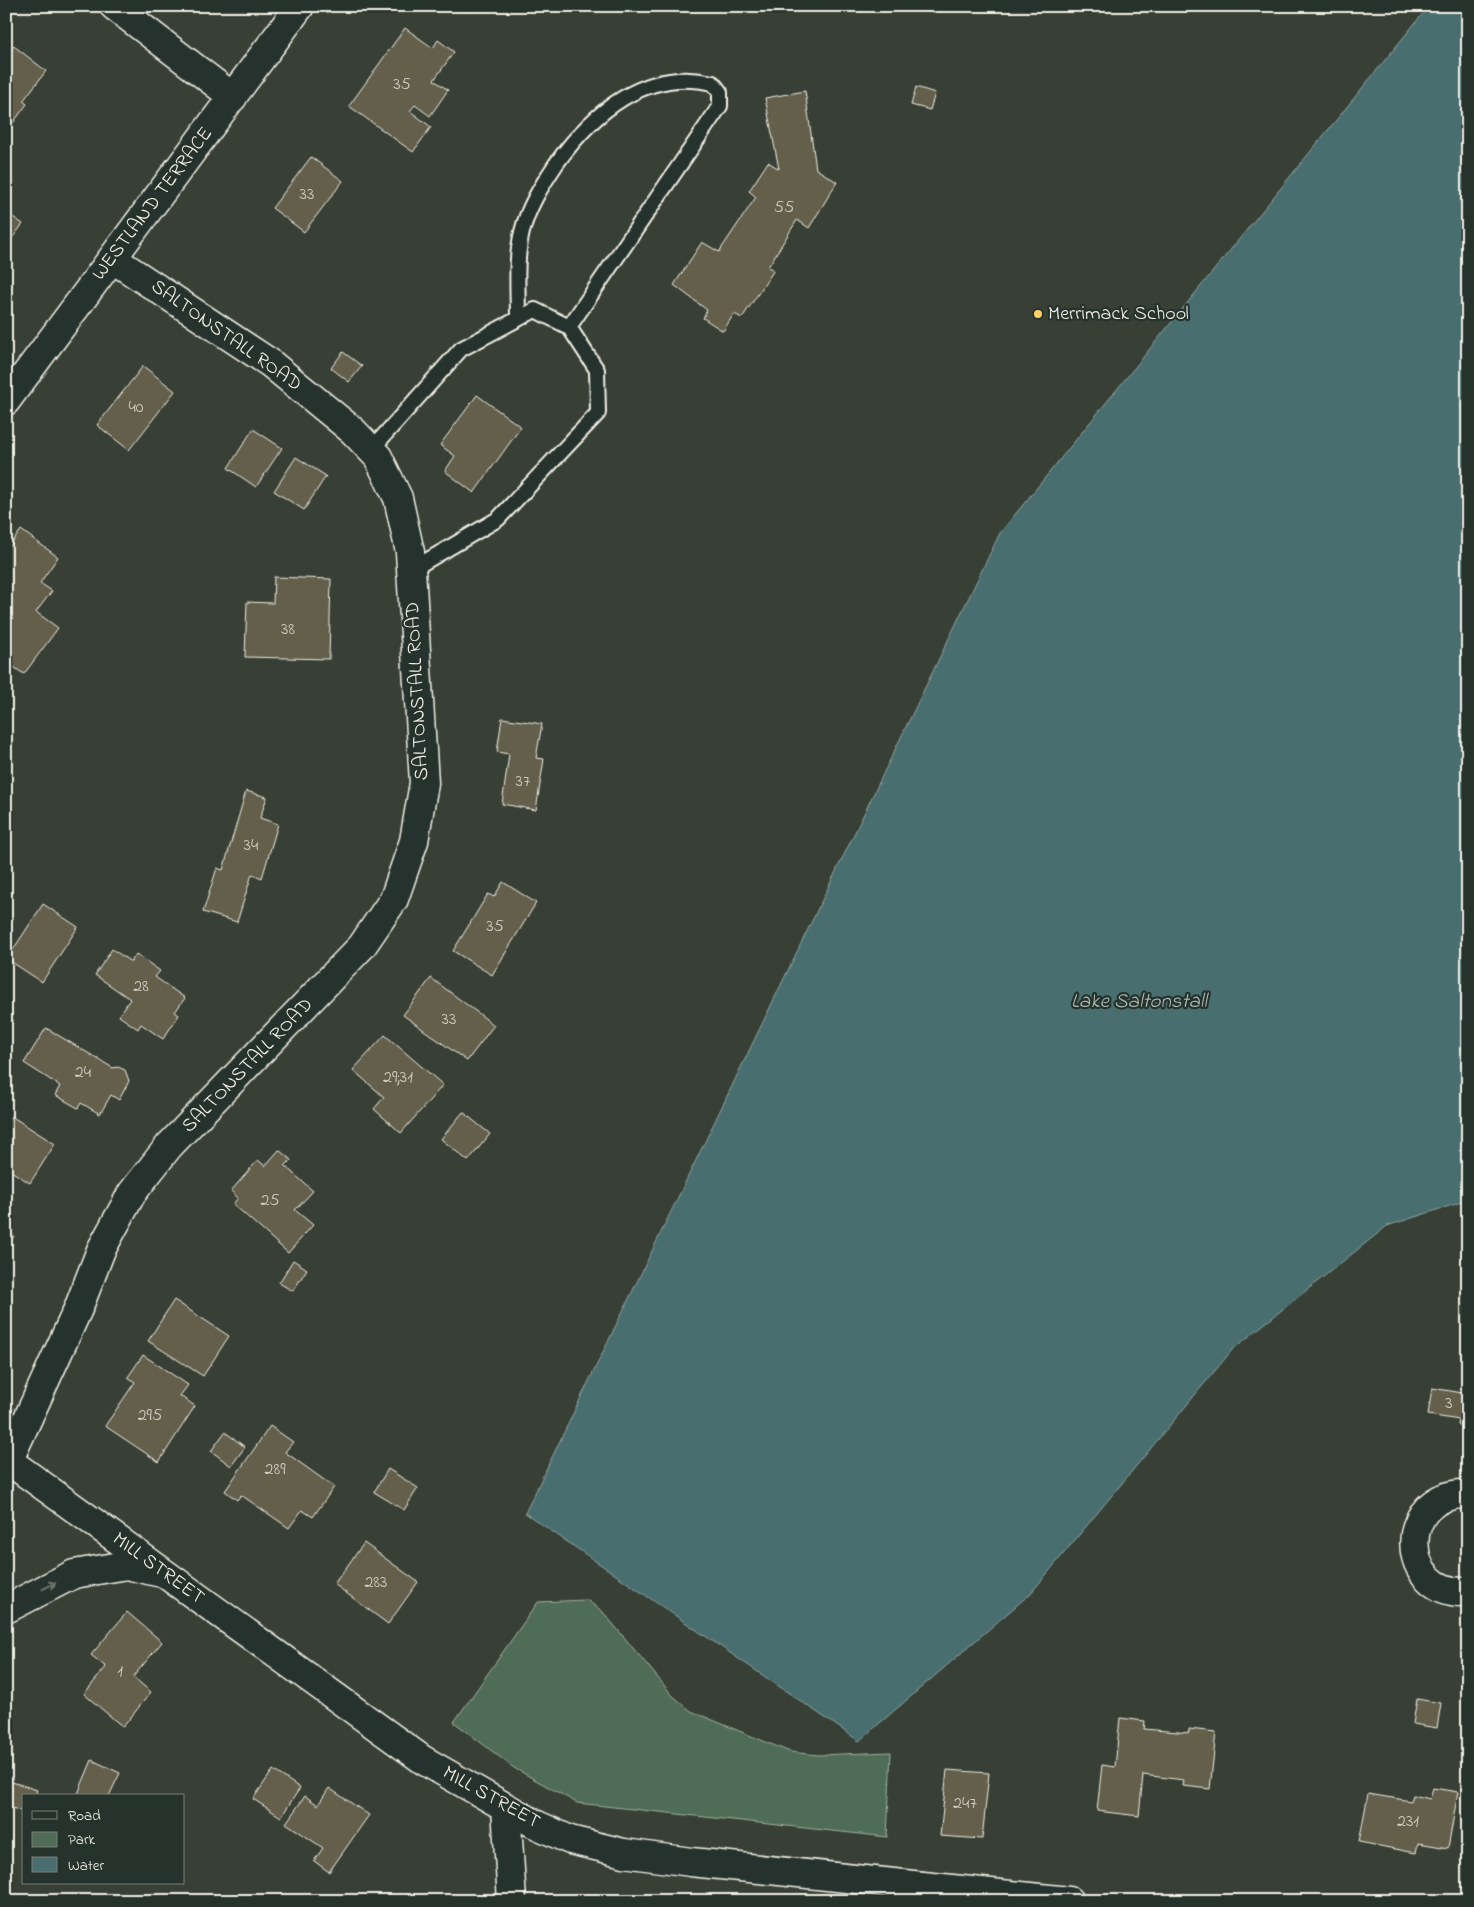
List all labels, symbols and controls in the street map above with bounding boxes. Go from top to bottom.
house number: 35 [393,72,411,98]
street label: WESTLAND TERRACE [85,121,221,287]
house number: 33 [300,182,314,208]
house number: 55 [774,195,794,221]
street label: SALTONSTALL ROAD [145,273,307,399]
place label: Merrimack School [1048,300,1189,329]
marker: Merrimack School [1032,308,1044,320]
house number: 40 [128,395,144,421]
street label: SALTONSTALL ROAD [399,601,437,781]
house number: 38 [281,617,295,643]
house number: 37 [516,769,531,795]
house number: 34 [244,833,259,859]
house number: 35 [486,914,504,940]
house number: 28 [133,974,149,1000]
water label: Lake Saltonstall [1071,987,1209,1017]
street label: SALTONSTALL ROAD [176,992,320,1140]
house number: 33 [442,1007,456,1033]
house number: 24 [75,1060,92,1086]
house number: 29;31 [383,1065,413,1091]
house number: 25 [260,1188,280,1214]
house number: 3 [1445,1391,1453,1417]
house number: 295 [138,1403,162,1429]
house number: 289 [264,1457,286,1483]
street label: MILL STREET [106,1526,210,1612]
house number: 283 [364,1570,388,1596]
one-way arrow [42,1581,57,1591]
house number: 1 [117,1659,123,1685]
street label: MILL STREET [437,1759,545,1837]
house number: 247 [953,1791,977,1817]
legend [22,1794,185,1884]
text: Road [68,1805,101,1827]
house number: 231 [1397,1809,1419,1835]
text: Park [68,1829,96,1851]
text: Water [68,1855,104,1877]

